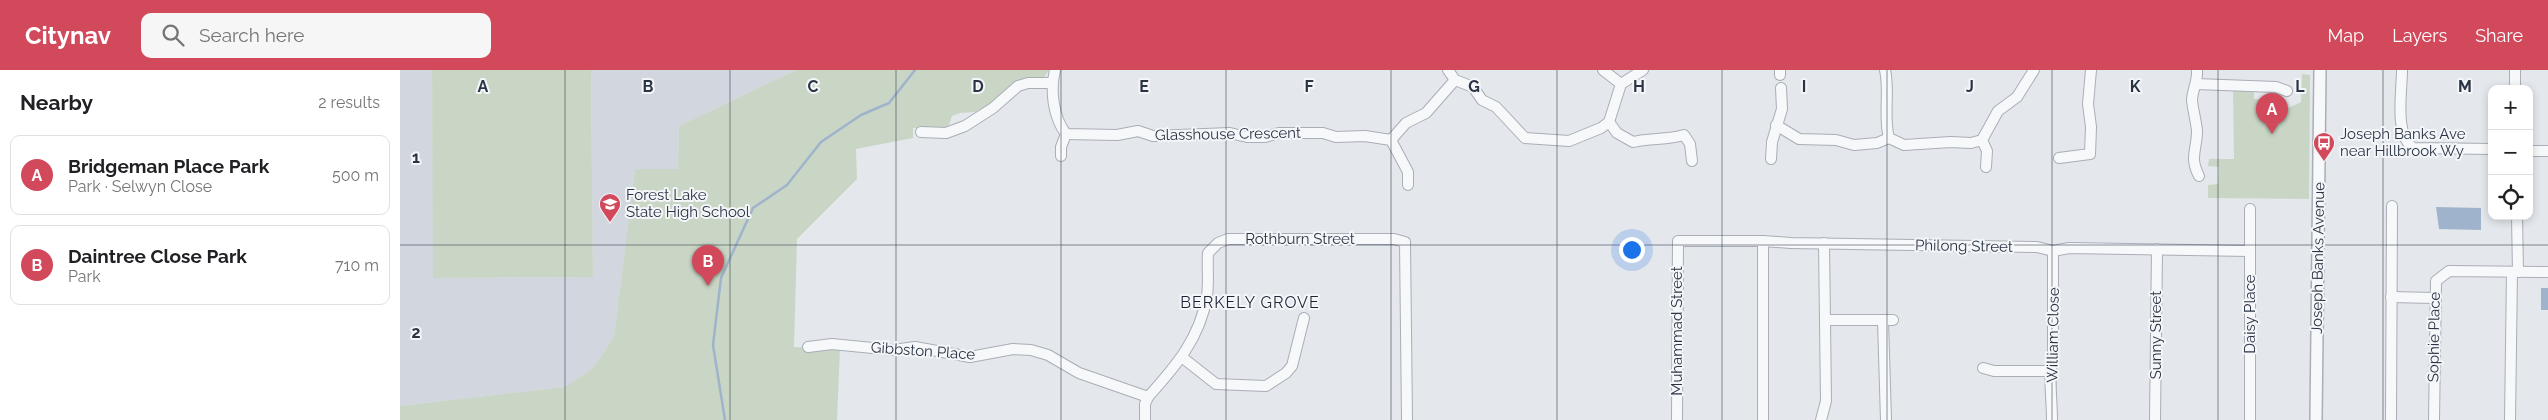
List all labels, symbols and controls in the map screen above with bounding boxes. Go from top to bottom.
search box [141,13,491,58]
text: Citynav [25,21,111,50]
icon: search [159,21,187,49]
text: Search here [199,24,304,46]
text: Map [2328,25,2364,46]
text: Layers [2392,25,2447,46]
text: Share [2475,25,2523,46]
text: A [478,77,489,96]
text: B [643,77,654,96]
text: C [808,77,819,96]
text: D [972,77,984,96]
text: E [1139,77,1149,96]
text: F [1304,77,1314,96]
text: G [1468,77,1480,96]
text: H [1633,77,1645,96]
text: I [1802,77,1806,96]
text: J [1966,77,1974,96]
text: K [2130,77,2141,96]
text: L [2295,77,2305,96]
text: M [2458,77,2472,96]
map controls [2488,85,2533,220]
button: + [2488,85,2533,130]
text: Nearby [20,90,93,115]
text: 2 results [318,93,380,112]
pin: A [2256,93,2288,134]
street label: Glasshouse Crescent [1155,124,1301,144]
place label: Joseph Banks Ave near Hillbrook Wy [2340,125,2466,160]
button: − [2488,130,2533,175]
bus stop icon: Joseph Banks Ave near Hillbrook Wy [2312,131,2336,162]
text: 1 [412,148,420,167]
text: Bridgeman Place Park [68,155,269,177]
text: A [32,166,42,185]
text: 500 m [332,166,379,185]
button: locate [2488,175,2533,220]
text: Park · Selwyn Close [68,177,212,196]
street label: Joseph Banks Avenue [2308,182,2328,334]
place label: Forest Lake State High School [626,186,751,221]
school or university icon: Forest Lake State High School [598,192,622,223]
street label: Rothburn Street [1245,230,1355,248]
street label: Philong Street [1915,236,2013,256]
your location [1619,237,1645,263]
text: Daintree Close Park [68,245,247,267]
pin: B [692,245,724,286]
text: B [32,256,42,275]
text: 710 m [335,256,379,275]
street label: Muhammad Street [1668,266,1686,396]
text: Park [68,267,101,286]
street label: Daisy Place [2241,274,2259,354]
street label: William Close [2043,287,2063,383]
street label: Sunny Street [2147,291,2165,379]
street label: Sophie Place [2424,291,2444,382]
district label: BERKELY GROVE [1180,293,1320,312]
text: 2 [411,323,421,342]
street label: Gibbston Place [870,338,976,364]

